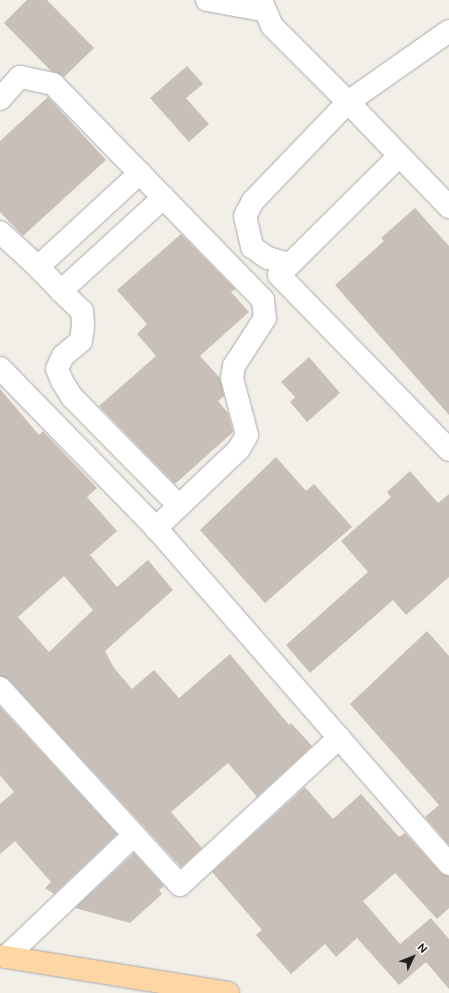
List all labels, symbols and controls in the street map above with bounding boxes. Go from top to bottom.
north arrow [393,937,433,977]
text: N [415,941,430,956]

